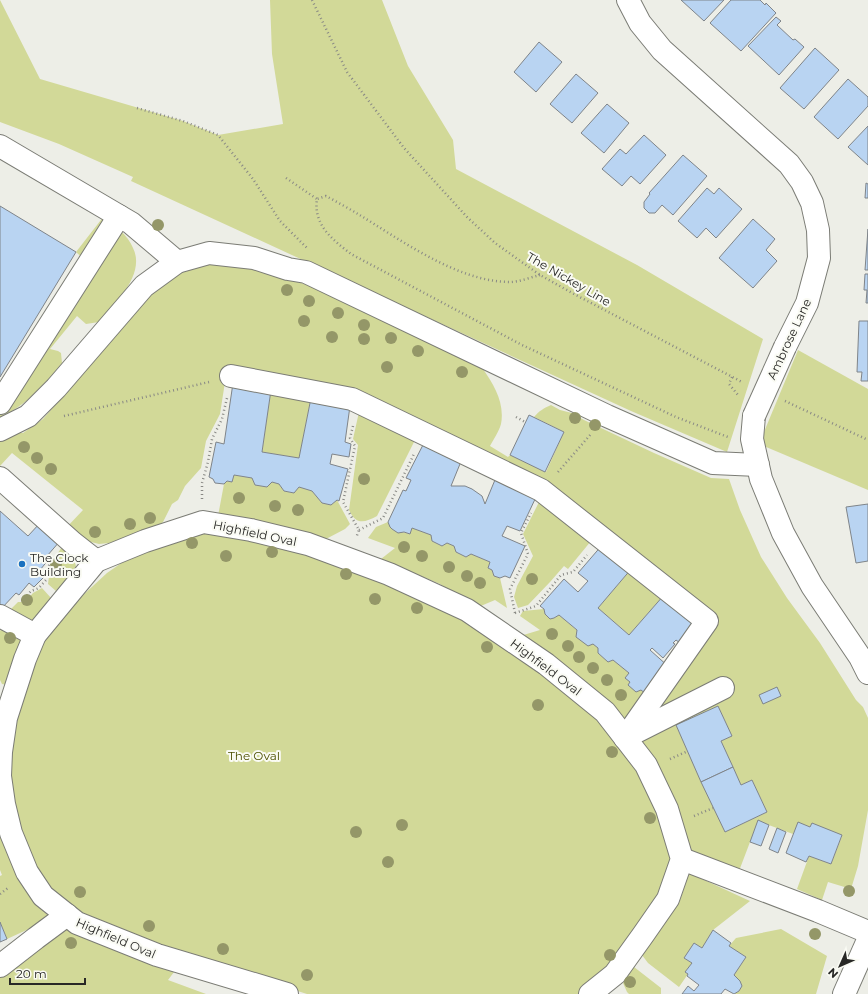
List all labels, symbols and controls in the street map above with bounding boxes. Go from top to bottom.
street label: The Nickey Line [524,249,614,309]
street label: Ambrose Lane [764,296,814,382]
street label: Highfield Oval [212,517,298,549]
place label: The Clock Building [30,550,89,579]
marker: The Clock Building [17,559,27,569]
street label: Highfield Oval [508,635,584,699]
park label: The Oval [228,748,280,763]
street label: Highfield Oval [74,914,158,962]
north arrow [820,946,860,986]
scale bar [10,960,85,986]
text: N [825,965,841,981]
text: 20 m [16,966,47,981]

